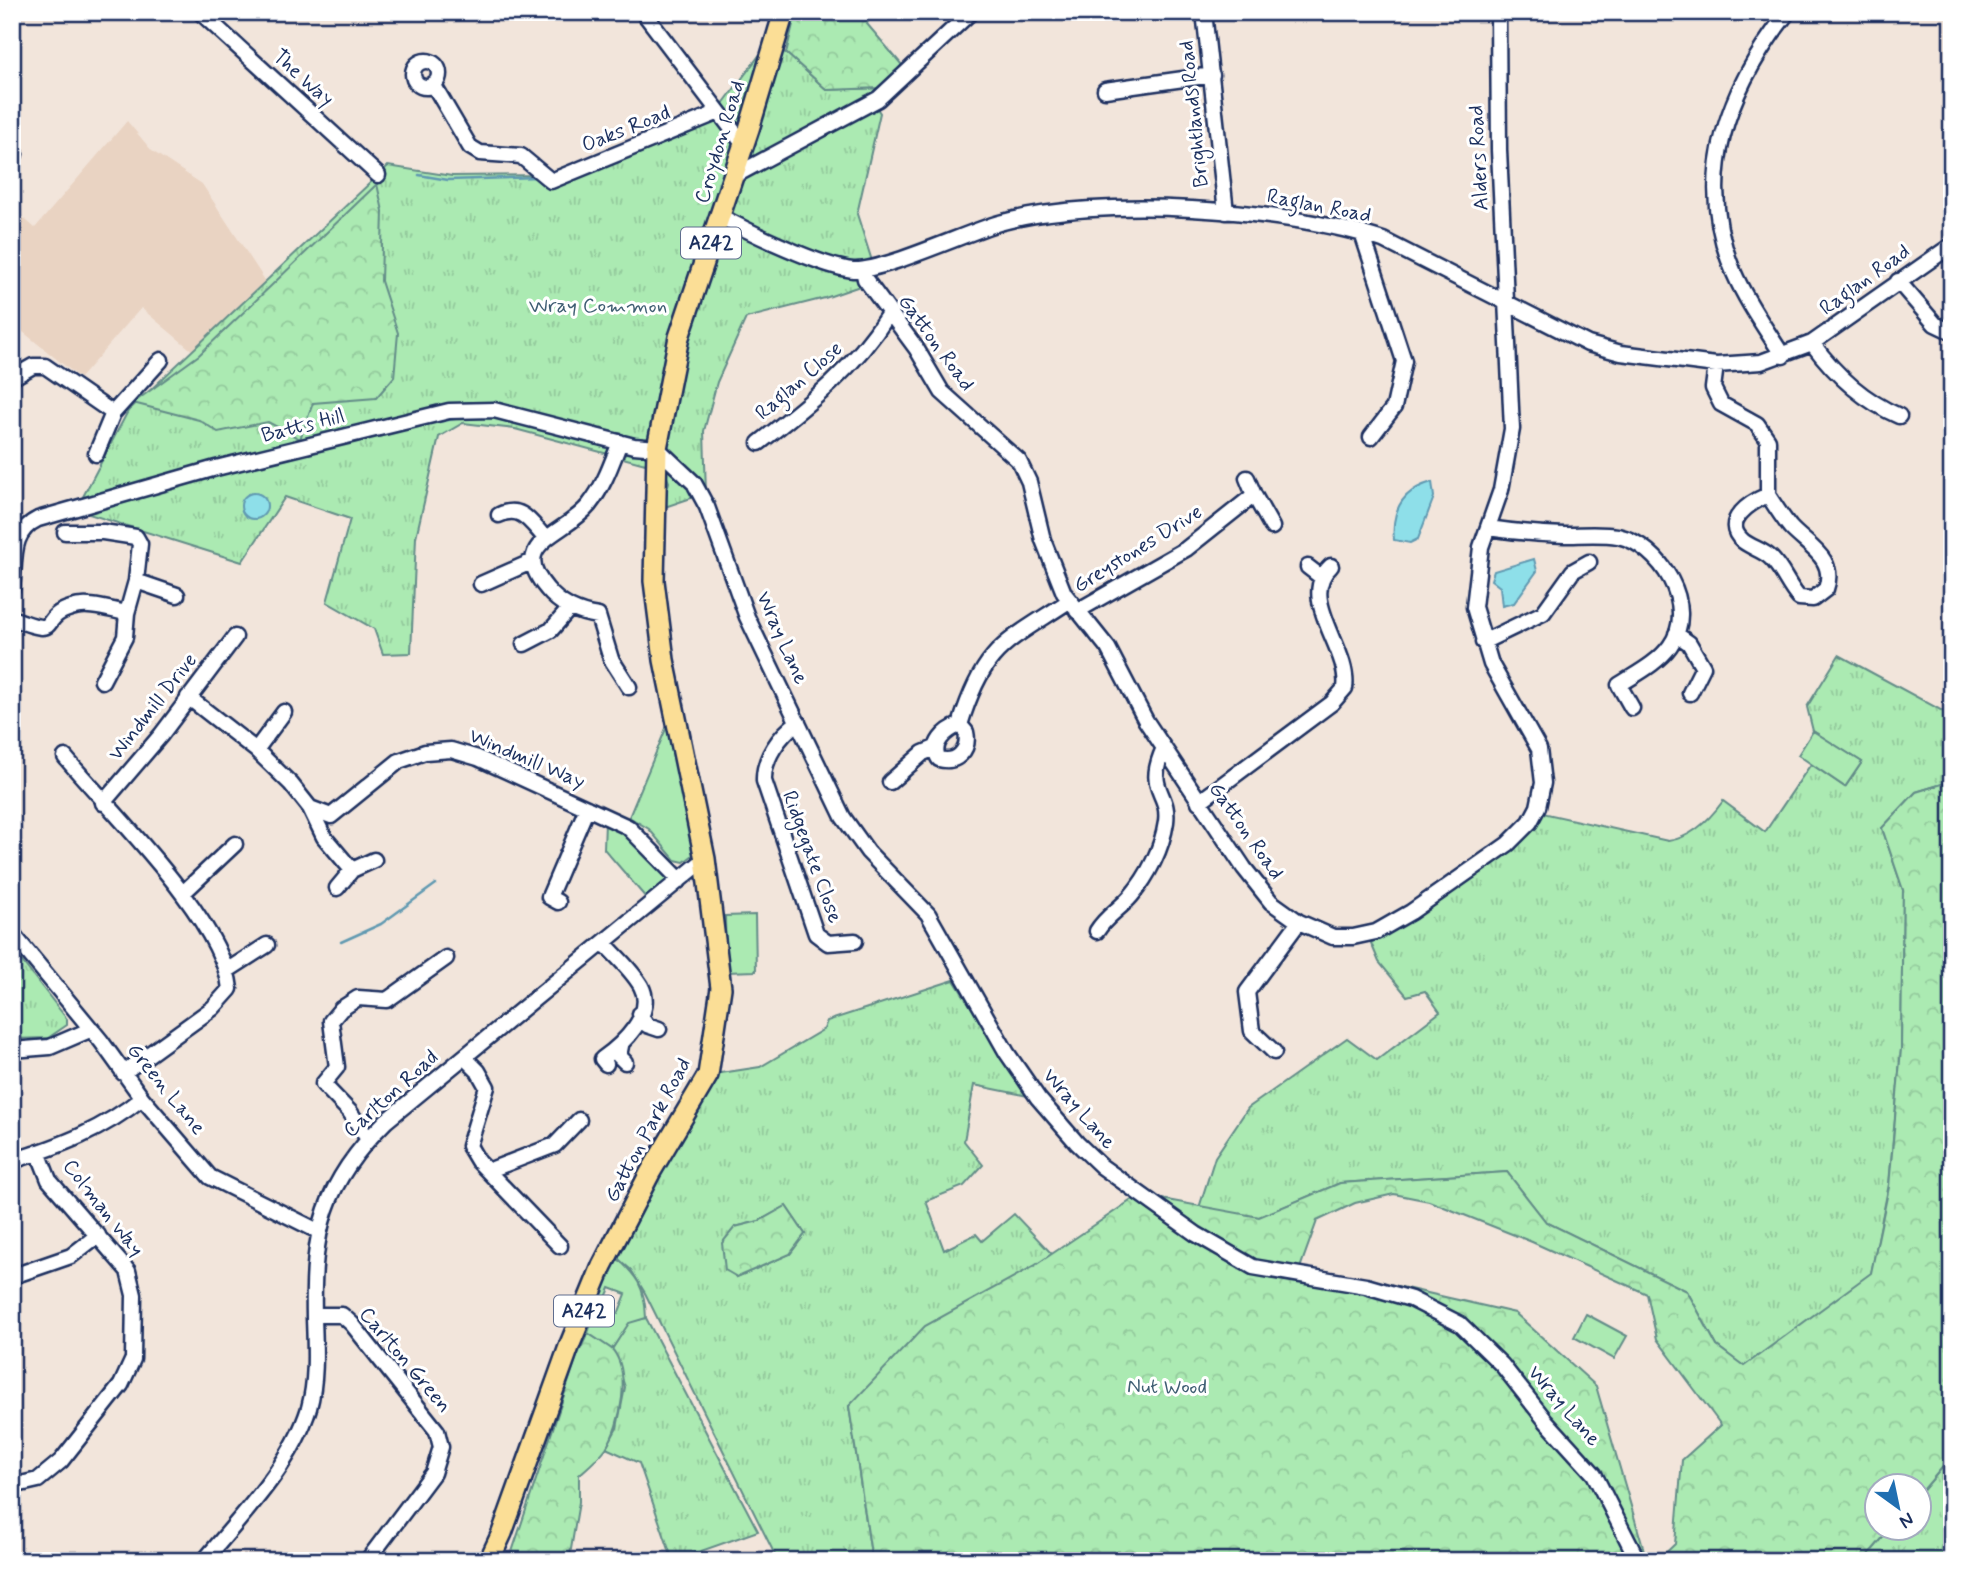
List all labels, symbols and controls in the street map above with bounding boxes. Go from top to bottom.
street label: Brightlands Road [1172,39,1217,189]
street label: The Way [266,43,340,113]
street label: Croydon Road [688,77,752,207]
street label: Oaks Road [577,99,675,159]
street label: Alders Road [1462,105,1496,211]
street label: Raglan Road [1264,182,1373,232]
road number: A242 [681,228,741,258]
street label: Raglan Road [1814,238,1917,324]
street label: Gatton Road [891,289,981,397]
park label: Wray Common [529,292,667,320]
street label: Raglan Close [749,335,850,428]
street label: Batts Hill [258,402,348,450]
street label: Greystones Drive [1068,498,1208,600]
street label: Wray Lane [749,587,815,689]
street label: Windmill Drive [102,647,204,767]
street label: Windmill Way [465,722,589,796]
street label: Gatton Road [1202,777,1290,885]
street label: Ridgegate Close [774,787,849,928]
street label: Green Lane [120,1037,212,1141]
street label: Carlton Road [337,1044,445,1144]
street label: Gatton Park Road [598,1053,698,1207]
street label: Wray Lane [1036,1063,1122,1156]
street label: Colman Way [56,1153,150,1263]
road number: A242 [554,1296,614,1326]
street label: Carlton Green [352,1301,458,1419]
street label: Wray Lane [1521,1360,1607,1453]
park label: Nut Wood [1127,1373,1207,1401]
north arrow [1862,1472,1932,1542]
text: N [1894,1506,1919,1534]

